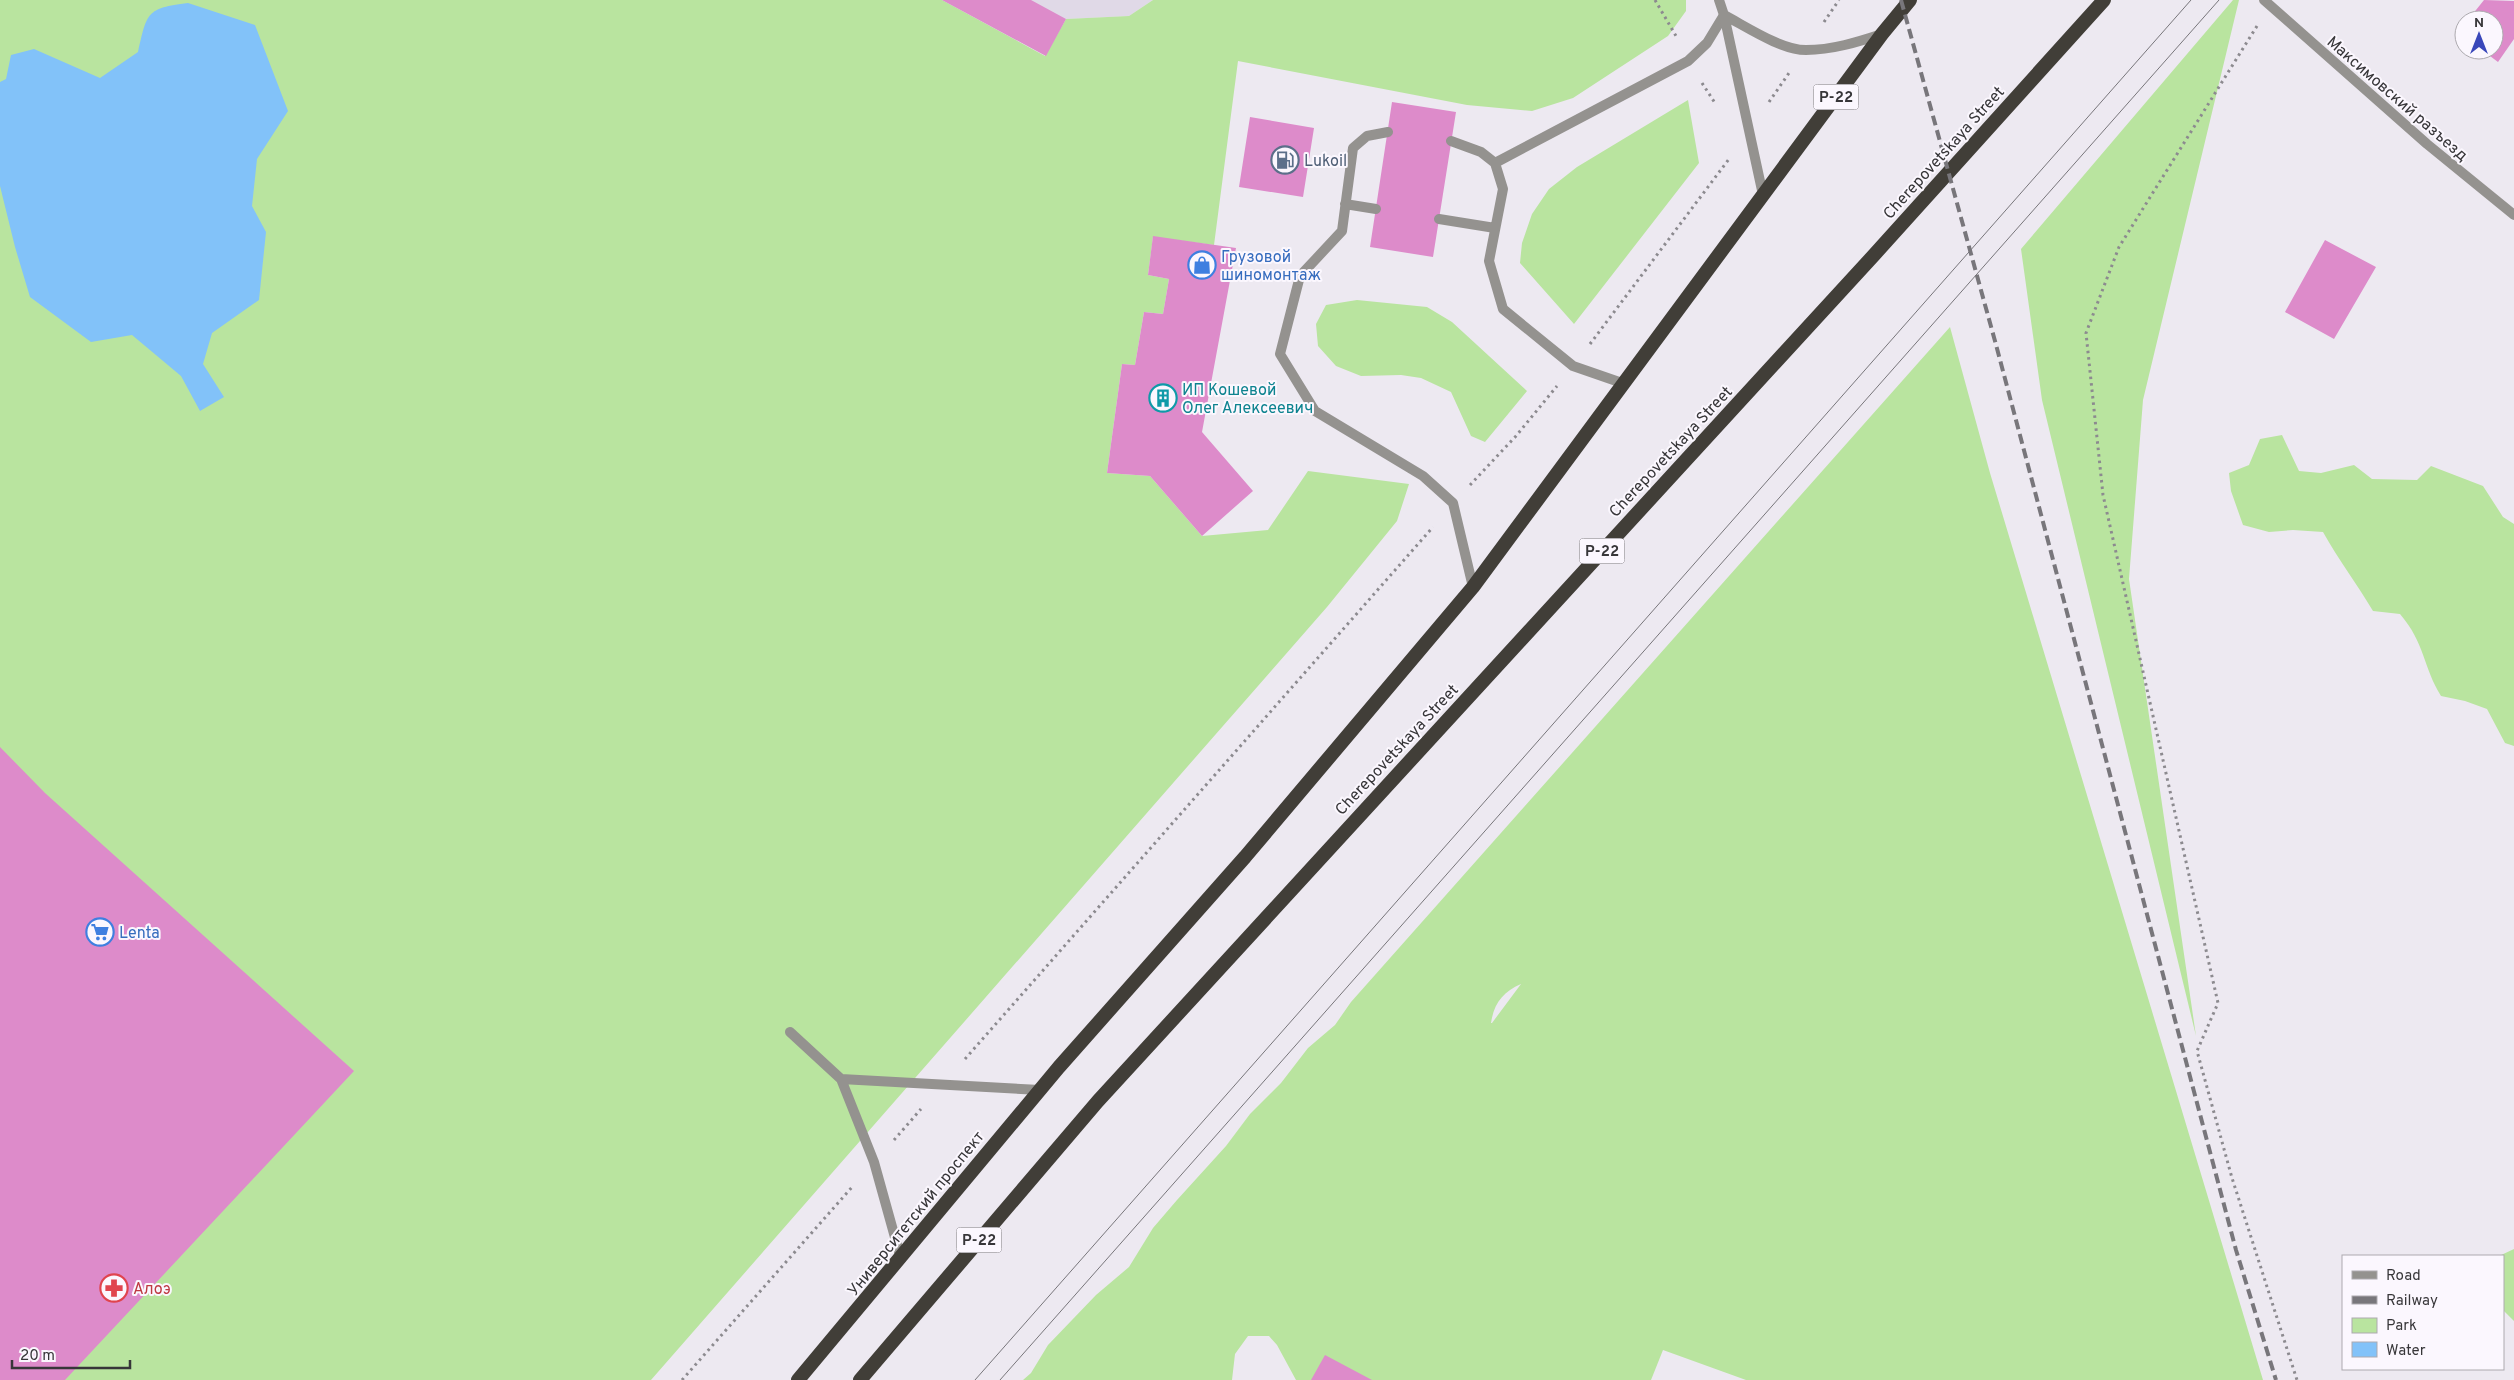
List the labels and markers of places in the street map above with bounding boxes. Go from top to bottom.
fuel station icon: Lukoil [1270,145,1300,175]
place label: Lukoil [1304,152,1347,172]
place label: Грузовой шиномонтаж [1221,248,1321,286]
shop icon: Грузовой шиномонтаж [1187,250,1217,280]
place label: ИП Кошевой Олег Алексеевич [1182,381,1313,419]
building icon: ИП Кошевой Олег Алексеевич [1148,383,1178,413]
supermarket icon: Lenta [85,917,115,947]
place label: Lenta [119,924,160,944]
pharmacy icon: Алоэ [99,1273,129,1303]
place label: Алоэ [133,1280,171,1300]

